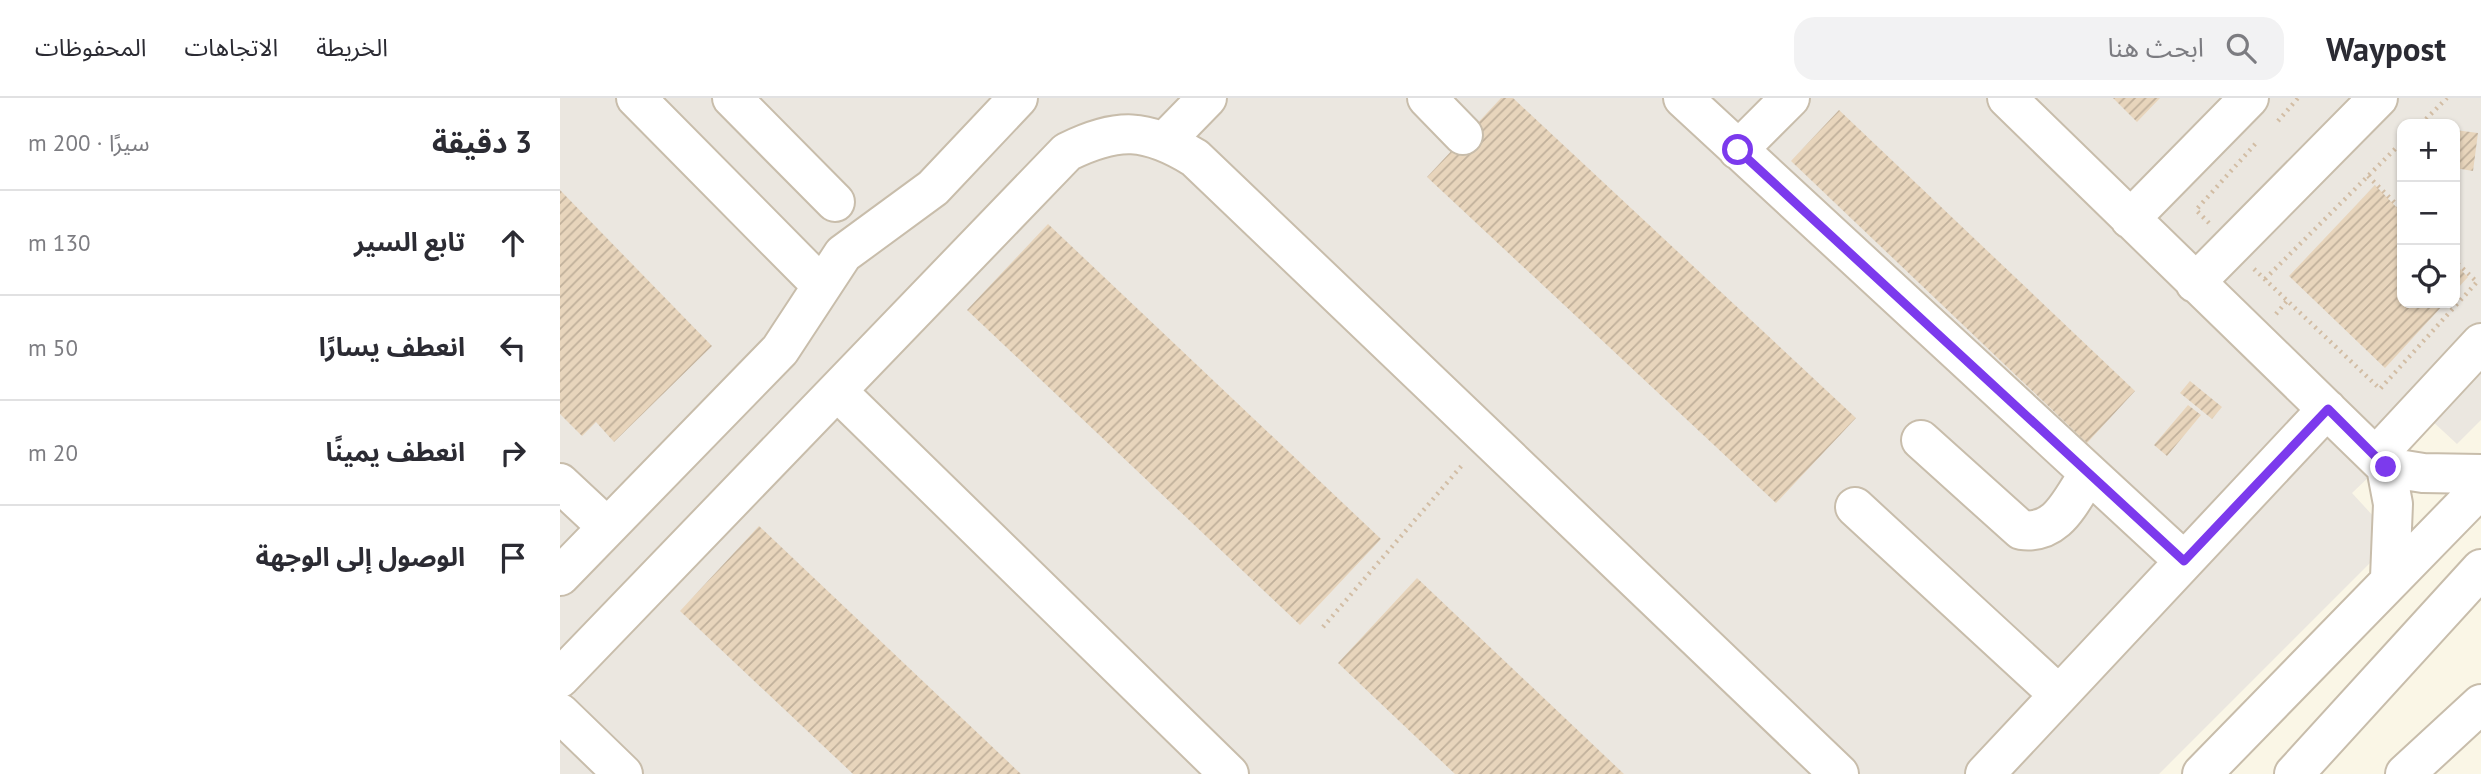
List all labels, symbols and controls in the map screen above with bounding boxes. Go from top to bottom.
search box [1794,17,2284,80]
text: Waypost [2326,27,2446,70]
icon: search [2222,29,2260,67]
text: ابحث هنا [2107,31,2204,64]
text: المحفوظات [35,32,146,63]
text: الاتجاهات [184,32,278,63]
text: الخريطة [316,32,388,63]
map controls [2397,119,2460,308]
button: + [2397,119,2460,182]
text: 3 دقيقة [432,122,532,161]
text: سيرًا · 200 m [28,128,150,157]
route start [1722,134,1753,165]
button: − [2397,182,2460,245]
icon: ahead [494,224,532,262]
text: تابع السير [354,225,465,258]
text: 130 m [28,228,90,257]
button: locate [2397,245,2460,308]
icon: left [494,329,532,367]
text: انعطف يسارًا [319,330,465,363]
text: 50 m [28,333,78,362]
icon: right [494,434,532,472]
text: انعطف يمينًا [325,435,465,468]
text: 20 m [28,438,78,467]
route end [2370,451,2401,482]
icon: arrive [494,539,532,577]
text: الوصول إلى الوجهة [256,540,465,573]

